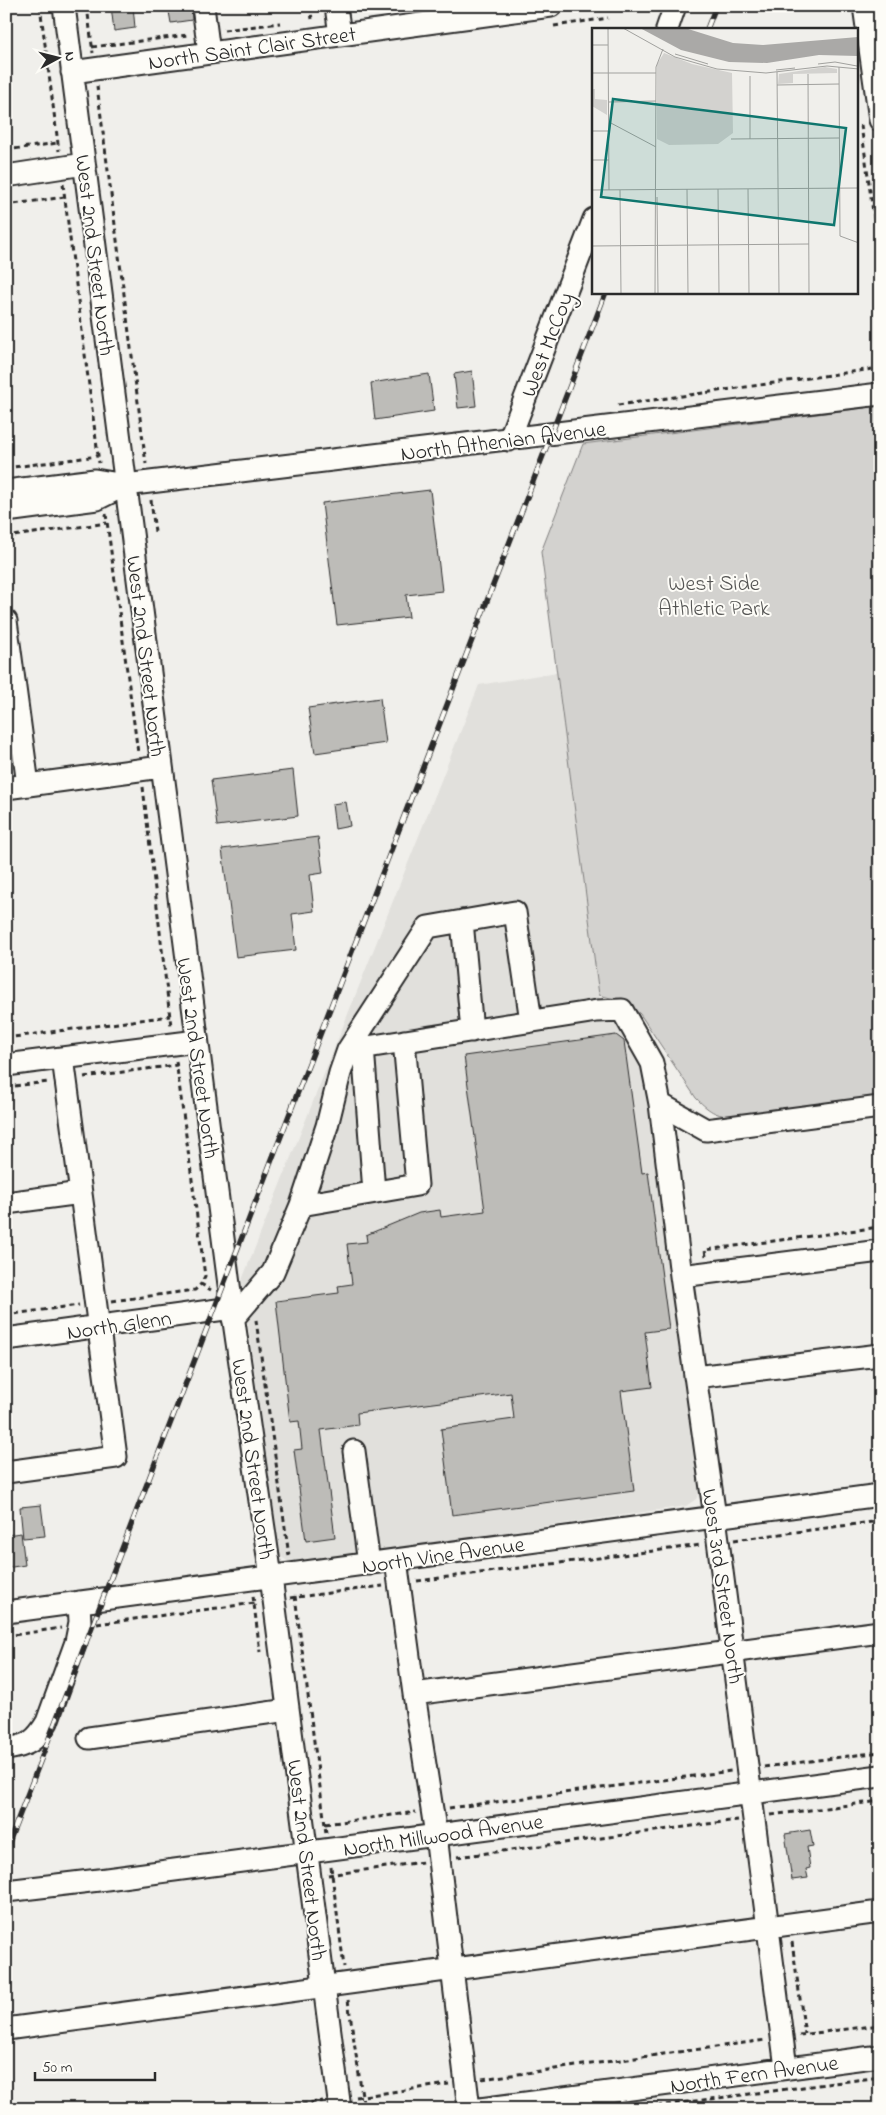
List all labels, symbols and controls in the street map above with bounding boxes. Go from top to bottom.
street label: North Saint Clair Street [146,19,359,80]
inset map [592,28,858,294]
north arrow [32,32,82,82]
text: N [58,51,80,63]
street label: West 2nd Street North [65,153,121,358]
street label: West McCoy [514,288,584,402]
street label: North Athenian Avenue [399,414,608,471]
street label: West 2nd Street North [116,554,172,759]
park label: West Side Athletic Park [658,569,770,626]
street label: West 2nd Street North [166,956,226,1161]
street label: North Glenn [65,1304,174,1350]
street label: West 2nd Street North [221,1357,281,1562]
street label: West 3rd Street North [691,1487,751,1686]
street label: North Vine Avenue [360,1530,527,1584]
street label: West 2nd Street North [277,1758,333,1963]
street label: North Millwood Avenue [341,1807,546,1867]
street label: North Fern Avenue [668,2048,841,2104]
scale bar [35,2050,155,2082]
text: 50 m [42,2057,73,2079]

